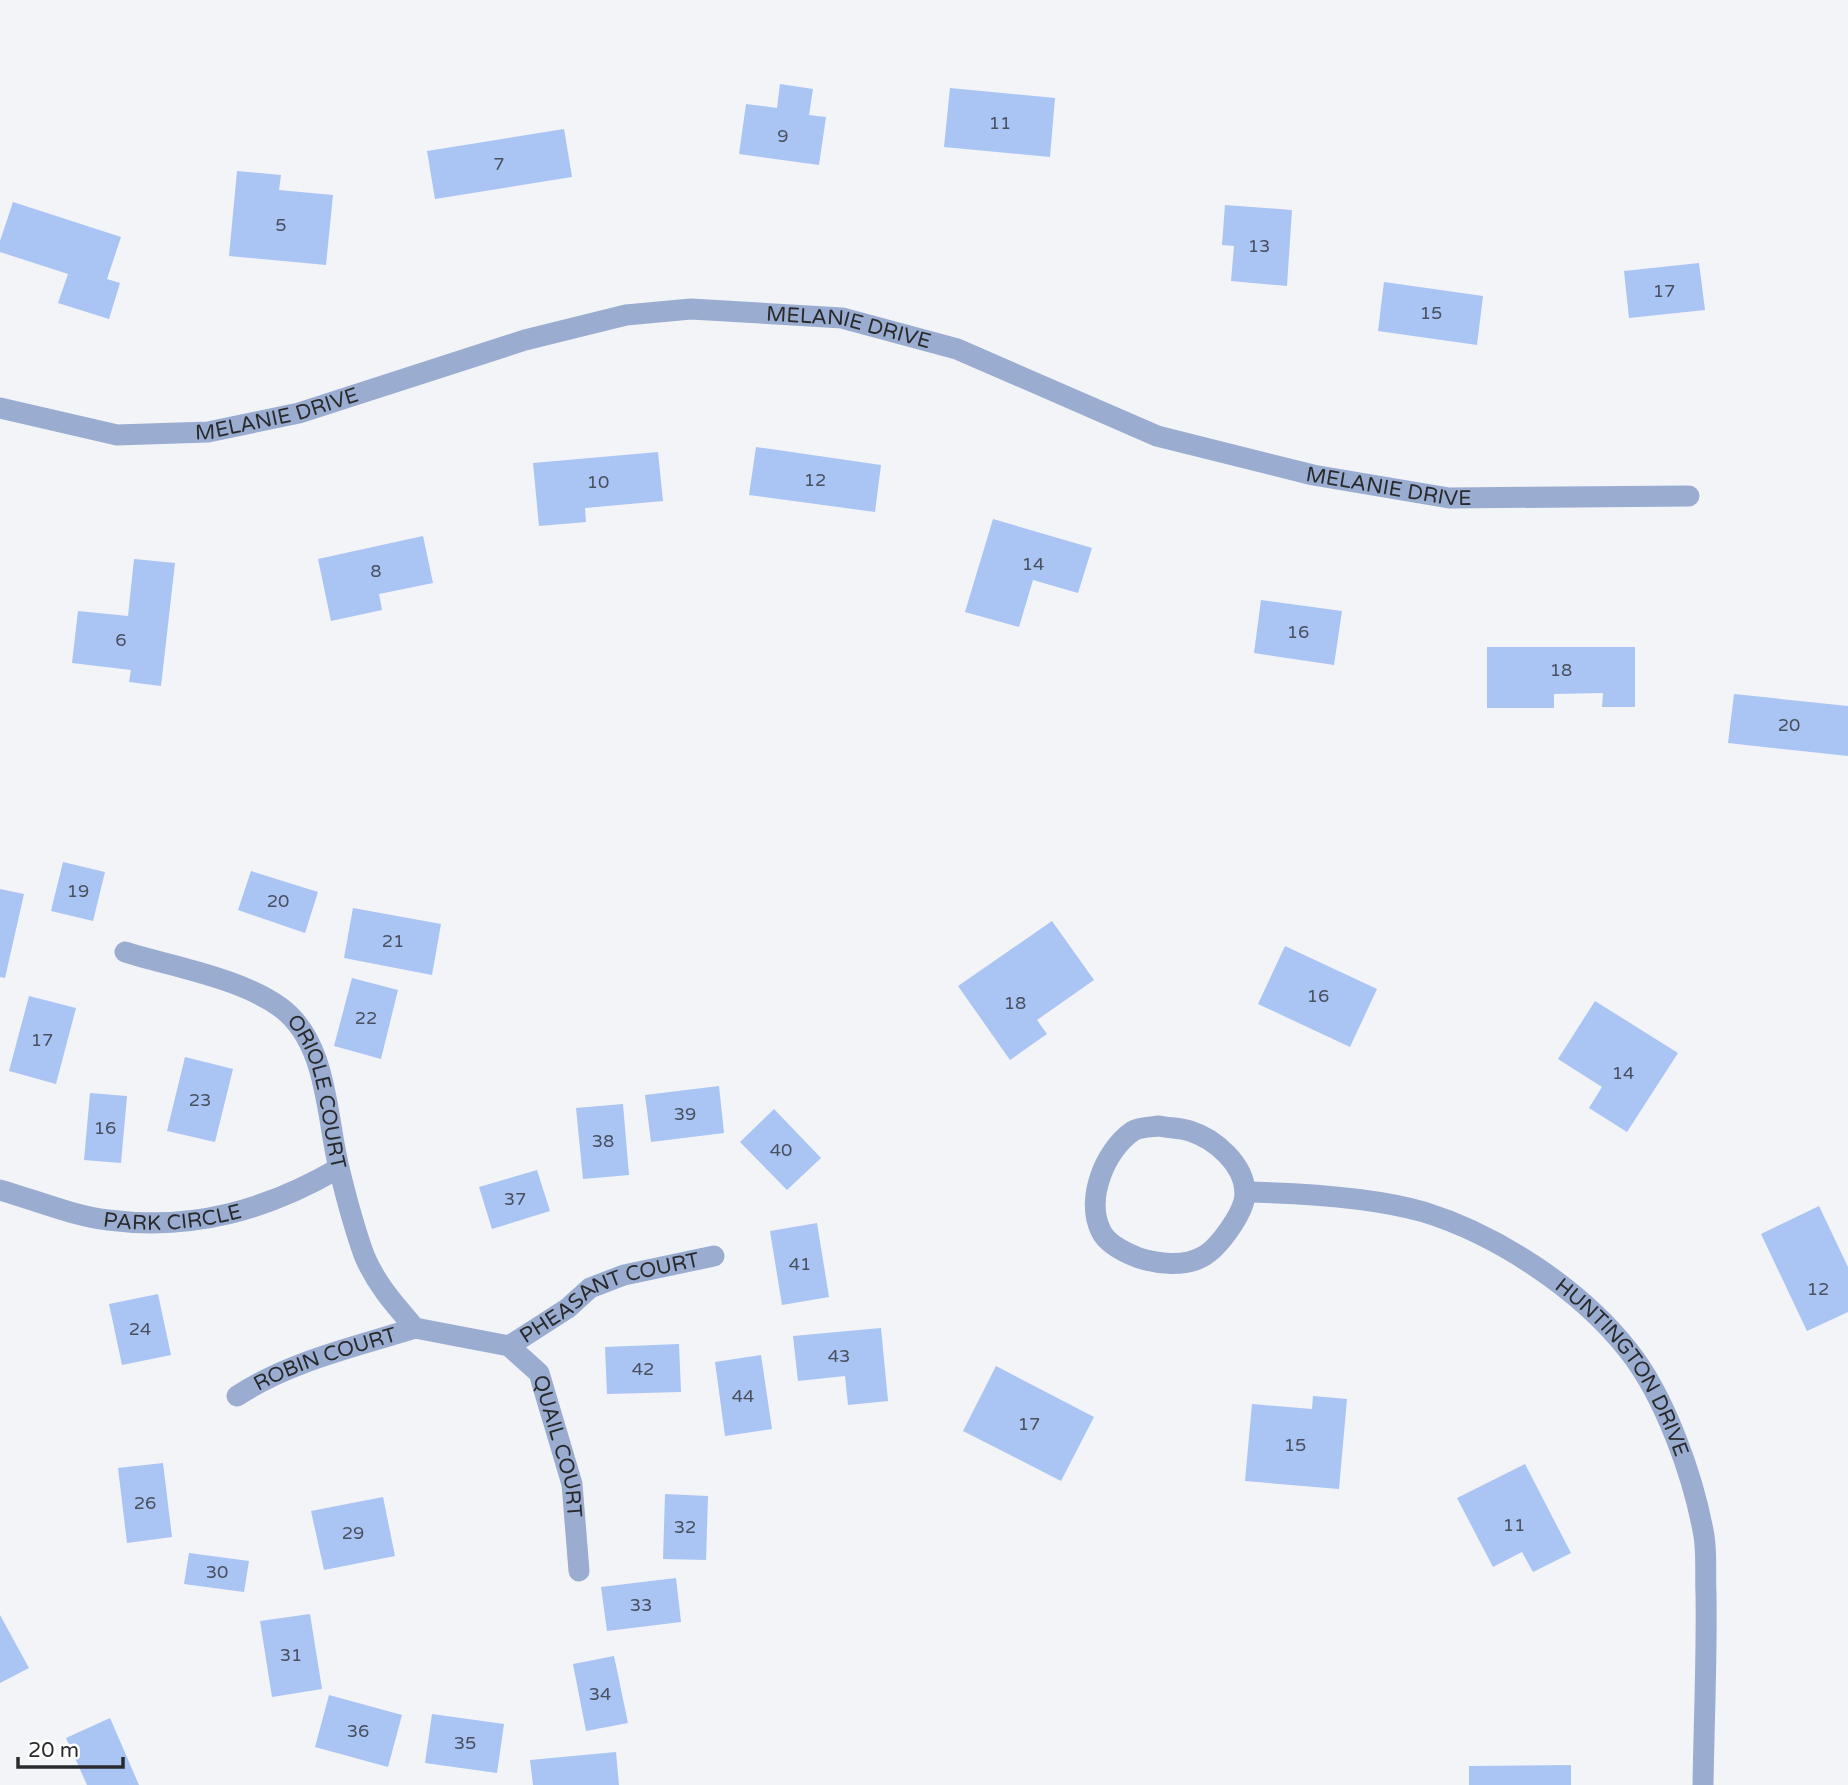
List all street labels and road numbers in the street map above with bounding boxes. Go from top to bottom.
street label: MELANIE DRIVE [765,302,934,354]
street label: MELANIE DRIVE [195,383,362,445]
street label: MELANIE DRIVE [1304,462,1472,511]
street label: ORIOLE COURT [282,1009,351,1172]
street label: PARK CIRCLE [102,1199,244,1236]
street label: PHEASANT COURT [515,1247,702,1349]
street label: HUNTINGTON DRIVE [1550,1273,1694,1460]
street label: ROBIN COURT [249,1322,400,1397]
street label: QUAIL COURT [527,1372,587,1519]

